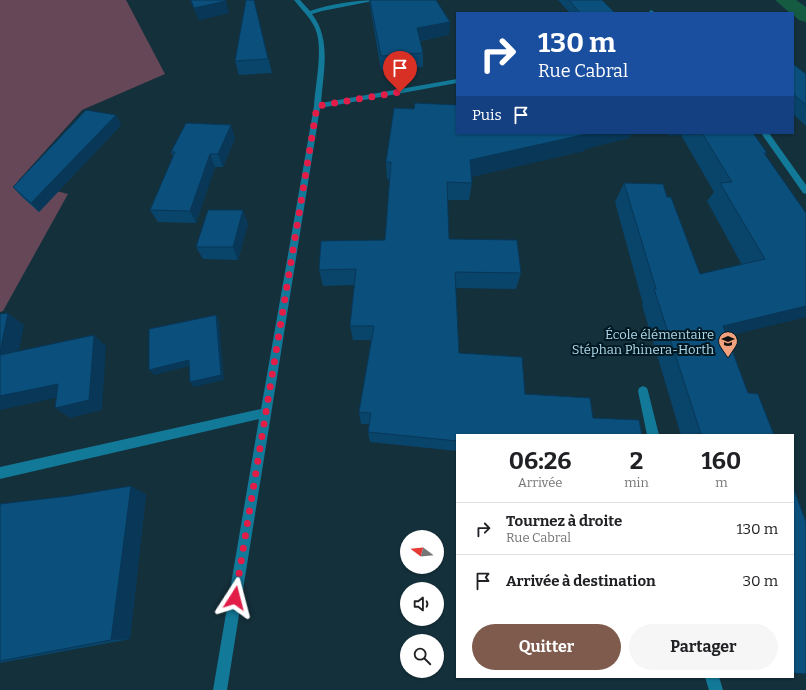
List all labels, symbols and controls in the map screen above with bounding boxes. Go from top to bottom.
text: 130 m [538,26,616,59]
icon: right [472,28,524,80]
pin [383,51,417,92]
icon: arrive [389,57,411,79]
text: Rue Cabral [538,60,628,82]
icon: arrive [510,104,532,126]
text: Puis [472,106,502,124]
place label: École élémentaire Stéphan Phinera-Horth [572,327,714,357]
school or university icon: École élémentaire Stéphan Phinera-Horth [717,330,739,358]
text: 06:26 [509,447,571,475]
text: 2 [630,447,643,475]
text: 160 [701,447,741,475]
text: Arrivée [518,475,562,490]
text: min [624,475,649,490]
text: m [715,475,728,490]
text: Tournez à droite [506,512,622,530]
icon: right [472,518,494,540]
text: 130 m [736,520,778,538]
north arrow [400,530,444,574]
map controls [400,530,444,678]
text: Rue Cabral [506,530,571,545]
icon: arrive [472,570,494,592]
text: Arrivée à destination [506,572,656,590]
text: 30 m [743,572,778,590]
position arrow [214,577,256,619]
button: sound [400,582,444,626]
button: Quitter [472,624,621,670]
button: Partager [629,624,778,670]
button: search [400,634,444,678]

